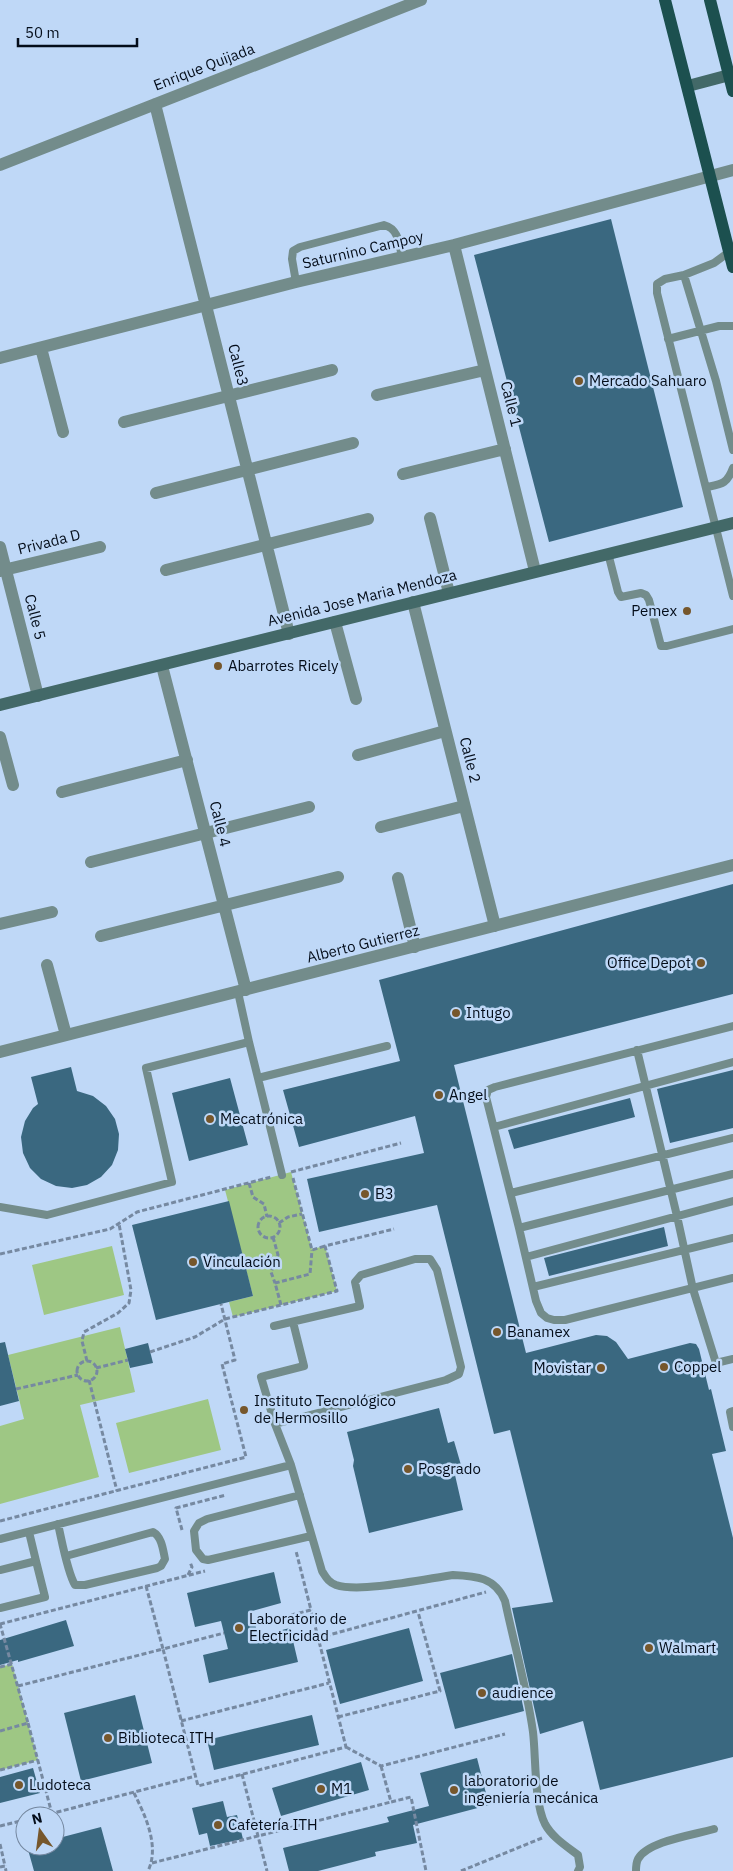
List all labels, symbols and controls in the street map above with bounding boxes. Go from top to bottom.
scale bar [18,15,136,47]
text: 50 m [25,23,60,42]
street label: Enrique Quijada [151,39,257,95]
street label: Saturnino Campoy [300,226,426,273]
street label: Calle3 [224,342,253,388]
place label: Mercado Sahuaro [589,371,707,390]
marker: Mercado Sahuaro [573,375,585,387]
street label: Calle 1 [497,379,526,429]
street label: Privada D [16,525,82,558]
street label: Avenida Jose Maria Mendoza [265,565,458,630]
street label: Calle 5 [21,592,50,642]
place label: Pemex [631,601,677,620]
marker: Pemex [681,605,693,617]
place label: Abarrotes Ricely [228,656,339,675]
marker: Abarrotes Ricely [212,660,224,672]
street label: Calle 2 [456,735,485,785]
street label: Calle 4 [206,799,235,849]
street label: Alberto Gutierrez [305,920,421,967]
place label: Office Depot [607,953,691,972]
marker: Office Depot [695,957,707,969]
place label: Intugo [466,1003,511,1022]
marker: Intugo [450,1007,462,1019]
place label: Angel [449,1085,487,1104]
marker: Angel [433,1089,445,1101]
place label: Mecatrónica [220,1109,303,1128]
marker: Mecatrónica [204,1113,216,1125]
place label: B3 [375,1184,394,1203]
marker: B3 [359,1188,371,1200]
place label: Vinculación [203,1252,281,1271]
marker: Vinculación [187,1256,199,1268]
place label: Banamex [507,1322,570,1341]
marker: Banamex [491,1326,503,1338]
place label: Coppel [674,1357,721,1376]
place label: Movistar [533,1358,591,1377]
marker: Coppel [658,1361,670,1373]
marker: Movistar [595,1362,607,1374]
place label: Instituto Tecnológico de Hermosillo [254,1391,396,1427]
marker: Instituto Tecnológico de Hermosillo [238,1404,250,1416]
place label: Posgrado [418,1459,481,1478]
marker: Posgrado [402,1463,414,1475]
place label: Laboratorio de Electricidad [249,1609,347,1645]
marker: Laboratorio de Electricidad [233,1622,245,1634]
place label: Walmart [659,1638,716,1657]
marker: Walmart [643,1642,655,1654]
place label: audience [492,1683,553,1702]
marker: audience [476,1687,488,1699]
place label: Biblioteca ITH [118,1728,214,1747]
marker: Biblioteca ITH [102,1732,114,1744]
place label: laboratorio de ingeniería mecánica [464,1771,598,1807]
place label: Ludoteca [29,1775,91,1794]
marker: Ludoteca [13,1779,25,1791]
place label: M1 [331,1779,352,1798]
marker: M1 [315,1783,327,1795]
marker: laboratorio de ingeniería mecánica [448,1784,460,1796]
north arrow [15,1806,65,1856]
text: N [30,1808,44,1828]
place label: Cafetería ITH [228,1815,318,1834]
marker: Cafetería ITH [212,1819,224,1831]

